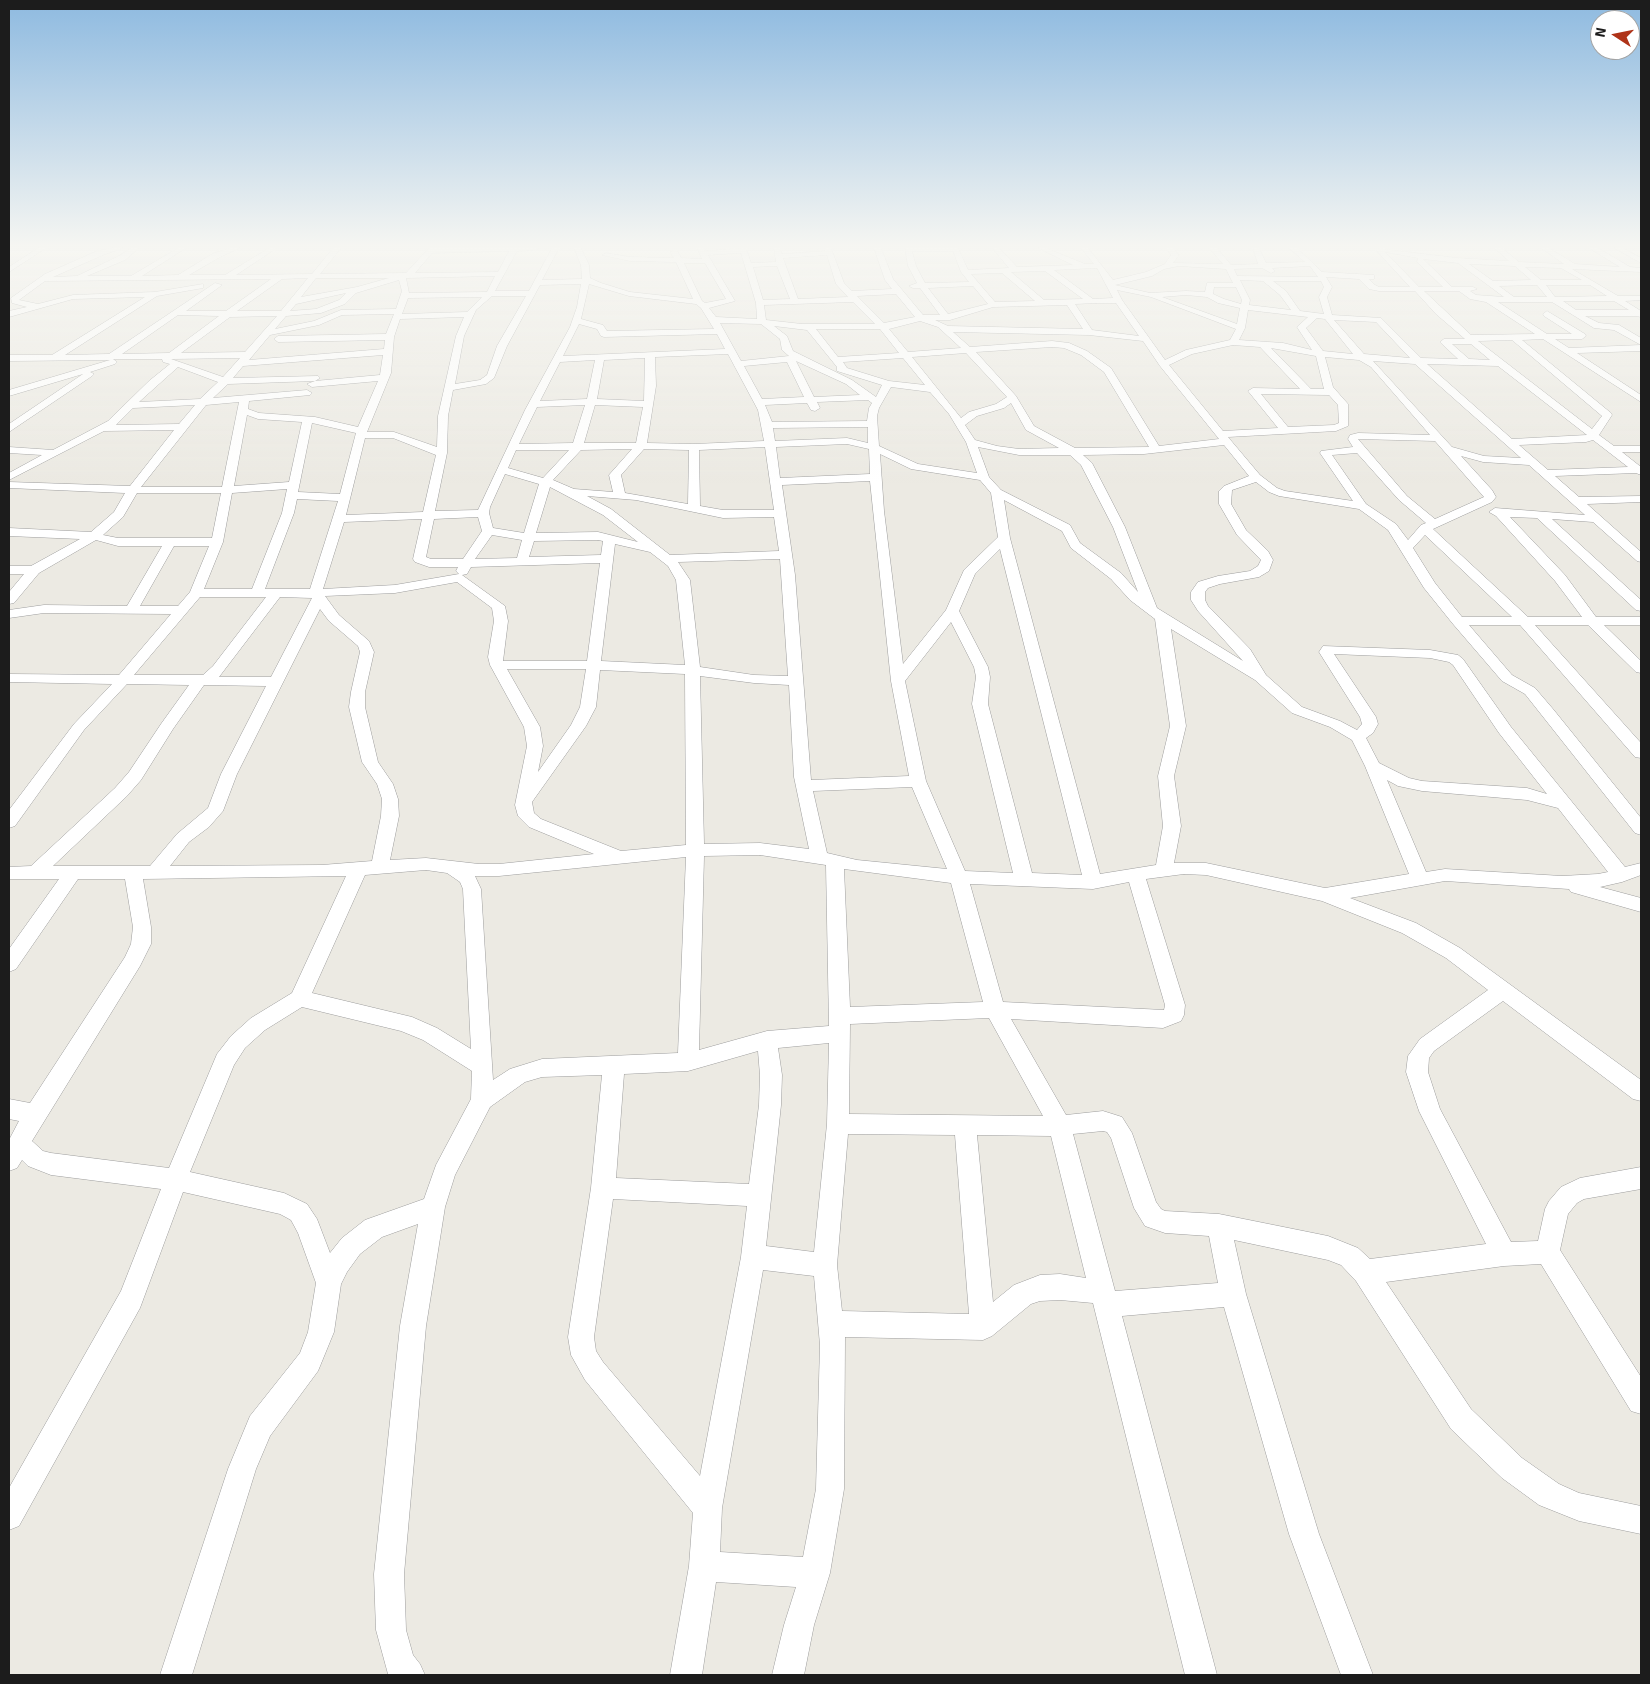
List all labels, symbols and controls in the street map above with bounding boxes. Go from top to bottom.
north arrow [1590,10,1640,60]
text: N [1591,26,1610,39]

